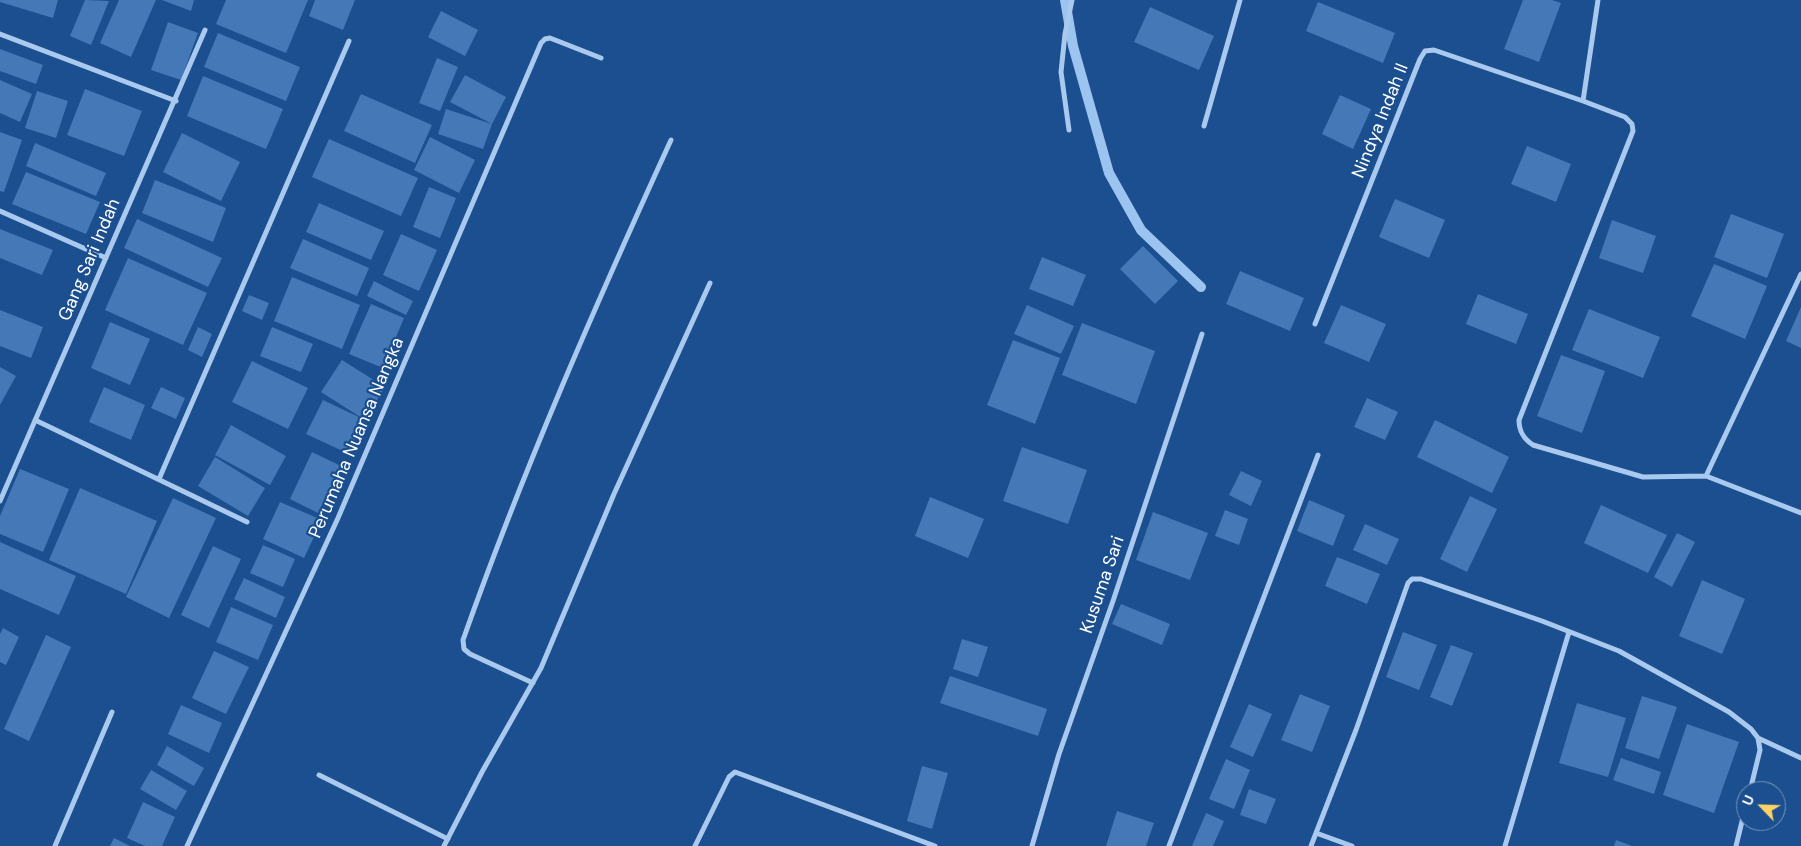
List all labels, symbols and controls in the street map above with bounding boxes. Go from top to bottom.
street label: Nindya Indah II [1348,61,1414,181]
street label: Gang Sari Indah [55,196,125,324]
street label: Perumaha Nuansa Nangka [305,334,409,542]
street label: Kusuma Sari [1076,533,1130,637]
north arrow [1736,781,1786,831]
text: U [1738,792,1758,808]

